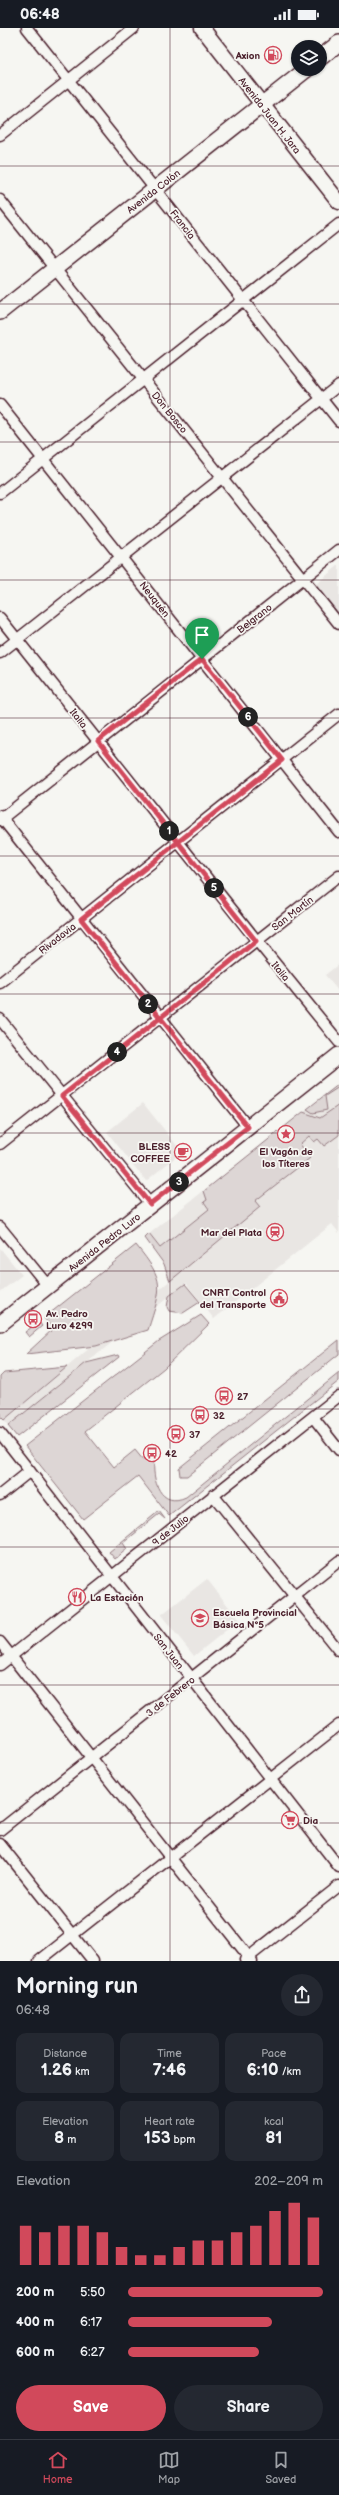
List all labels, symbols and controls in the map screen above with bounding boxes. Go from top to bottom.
text: 06:48 [20,5,60,24]
map controls [291,40,327,76]
button: layers [291,40,327,76]
fuel station icon: Axion [263,45,283,65]
place label: Axion [235,50,260,62]
street label: Avenida Juan H. Jara [236,75,303,157]
street label: Avenida Colón [124,167,183,216]
street label: Francia [167,208,198,242]
street label: Don Bosco [149,390,190,436]
street label: Neuquén [137,579,172,620]
street label: Belgrano [235,601,275,636]
pin [185,618,219,659]
icon: arrive [191,624,213,646]
street label: Italia [67,706,90,731]
pin: 6 [238,707,258,727]
text: 6 [245,710,251,723]
pin: 1 [159,821,179,841]
text: 1 [167,824,171,837]
pin: 5 [204,878,224,898]
text: 5 [211,881,217,894]
street label: San Martín [270,894,316,934]
street label: Rivadavia [37,920,79,957]
street label: Italia [269,959,292,984]
pin: 2 [138,994,158,1014]
text: 2 [145,997,151,1010]
pin: 4 [107,1042,127,1062]
text: 4 [114,1045,120,1058]
place icon: El Vagón de los Títeres [276,1124,296,1144]
place label: BLESS COFFEE [131,1141,170,1165]
cafe icon: BLESS COFFEE [173,1142,193,1162]
place label: El Vagón de los Títeres [259,1146,313,1170]
pin: 3 [169,1172,189,1192]
text: 3 [176,1175,182,1188]
street label: Avenida Pedro Luro [66,1211,143,1275]
station icon: Mar del Plata [265,1222,285,1242]
place label: Mar del Plata [201,1227,262,1239]
place label: CNRT Control del Transporte [200,1287,266,1311]
public building icon: CNRT Control del Transporte [269,1288,289,1308]
place label: Av. Pedro Luro 4299 [45,1308,93,1332]
bus stop icon: Av. Pedro Luro 4299 [23,1309,43,1329]
bus stop icon: 27 [214,1386,234,1406]
place label: 27 [237,1391,249,1403]
bus stop icon: 32 [190,1405,210,1425]
place label: 32 [213,1410,225,1422]
bus stop icon: 37 [166,1424,186,1444]
place label: 37 [189,1429,201,1441]
bus stop icon: 42 [142,1443,162,1463]
place label: 42 [165,1448,177,1460]
street label: 9 de Julio [150,1513,192,1549]
restaurant icon: La Estación [67,1587,87,1607]
place label: La Estación [90,1592,144,1604]
place label: Escuela Provincial Básica N°5 [213,1607,297,1631]
school or university icon: Escuela Provincial Básica N°5 [190,1608,210,1628]
street label: San Juan [151,1632,186,1672]
street label: 3 de Febrero [144,1674,198,1720]
supermarket icon: Dia [280,1810,300,1830]
place label: Dia [303,1815,318,1827]
text: Morning run [16,1973,138,2000]
button: share [281,1974,323,2016]
text: 06:48 [16,2002,50,2018]
text: Distance [43,2047,87,2060]
text: Time [157,2047,182,2060]
text: Pace [261,2047,286,2060]
text: 1.26 [41,2060,72,2080]
text: 7:46 [153,2060,186,2080]
text: 6:10 [247,2060,279,2080]
text: km [72,2065,90,2078]
text: /km [279,2065,301,2078]
text: Elevation [42,2115,88,2128]
text: Heart rate [144,2115,195,2128]
text: kcal [264,2115,284,2128]
text: 8 [54,2128,64,2148]
text: 153 [144,2128,171,2148]
text: 81 [265,2128,283,2148]
text: m [64,2133,76,2146]
text: bpm [171,2133,195,2146]
text: Elevation [16,2173,70,2189]
text: 202–209 m [254,2173,323,2189]
text: 200 m [16,2284,54,2300]
text: 5:50 [80,2284,105,2300]
text: 400 m [16,2314,54,2330]
text: 6:17 [80,2314,102,2330]
text: 600 m [16,2344,55,2360]
text: 6:27 [80,2344,105,2360]
button: Save [16,2385,166,2431]
button: Share [174,2385,323,2431]
tab: Home [43,2449,73,2486]
tab: Map [158,2449,180,2486]
tab: Saved [265,2449,296,2486]

